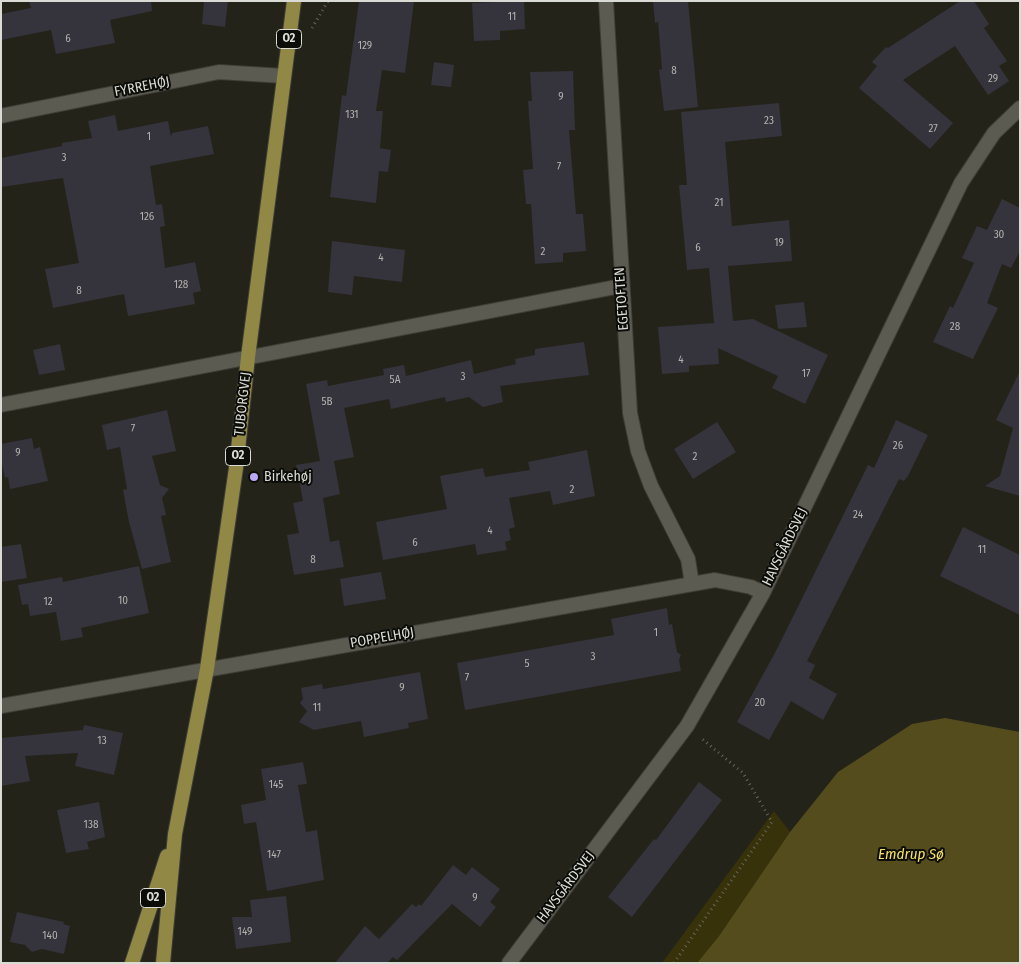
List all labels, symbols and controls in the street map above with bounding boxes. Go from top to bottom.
house number: 11 [508,10,516,24]
road number: O2 [276,30,302,48]
house number: 6 [65,32,71,46]
house number: 129 [358,39,372,53]
house number: 8 [671,64,677,78]
house number: 29 [988,72,998,86]
street label: FYRREHØJ [113,73,171,101]
house number: 9 [558,90,564,104]
house number: 131 [345,108,359,122]
house number: 23 [764,114,774,128]
house number: 27 [928,122,938,136]
house number: 1 [147,130,151,144]
house number: 3 [62,151,66,165]
house number: 7 [557,160,561,174]
house number: 21 [715,196,723,210]
house number: 126 [140,210,154,224]
house number: 30 [994,228,1004,242]
house number: 19 [774,236,784,250]
house number: 6 [695,241,701,255]
house number: 2 [541,245,545,259]
house number: 4 [378,251,384,265]
street label: EGETOFTEN [611,267,633,331]
house number: 128 [174,278,188,292]
house number: 8 [76,284,82,298]
house number: 28 [950,320,960,334]
house number: 4 [678,353,684,367]
house number: 17 [802,367,810,381]
house number: 3 [461,370,465,384]
street label: TUBORGVEJ [231,371,255,437]
house number: 5A [390,373,400,387]
house number: 5B [321,395,333,409]
house number: 7 [131,422,135,436]
house number: 26 [893,439,903,453]
house number: 9 [15,446,21,460]
road number: O2 [226,446,250,466]
house number: 2 [693,450,697,464]
place label: Birkehøj [264,469,312,485]
marker: Birkehøj [248,471,260,483]
house number: 2 [570,483,574,497]
street label: HAVSGÅRDSVEJ [759,505,811,589]
house number: 24 [853,508,863,522]
house number: 4 [487,524,493,538]
house number: 6 [412,536,418,550]
house number: 11 [978,543,986,557]
house number: 8 [310,553,316,567]
house number: 10 [118,594,128,608]
house number: 12 [43,595,53,609]
street label: POPPELHØJ [349,624,415,652]
house number: 1 [654,626,658,640]
house number: 3 [591,650,595,664]
house number: 5 [524,657,530,671]
house number: 7 [465,671,469,685]
house number: 9 [399,681,405,695]
house number: 20 [755,696,765,710]
house number: 11 [313,701,321,715]
house number: 13 [97,734,107,748]
house number: 145 [269,778,283,792]
house number: 138 [84,818,98,832]
water label: Emdrup Sø [878,846,944,864]
house number: 147 [267,848,281,862]
street label: HAVSGÅRDSVEJ [534,848,598,926]
road number: O2 [140,888,166,908]
house number: 9 [472,891,478,905]
house number: 149 [238,925,252,939]
house number: 140 [42,929,58,943]

